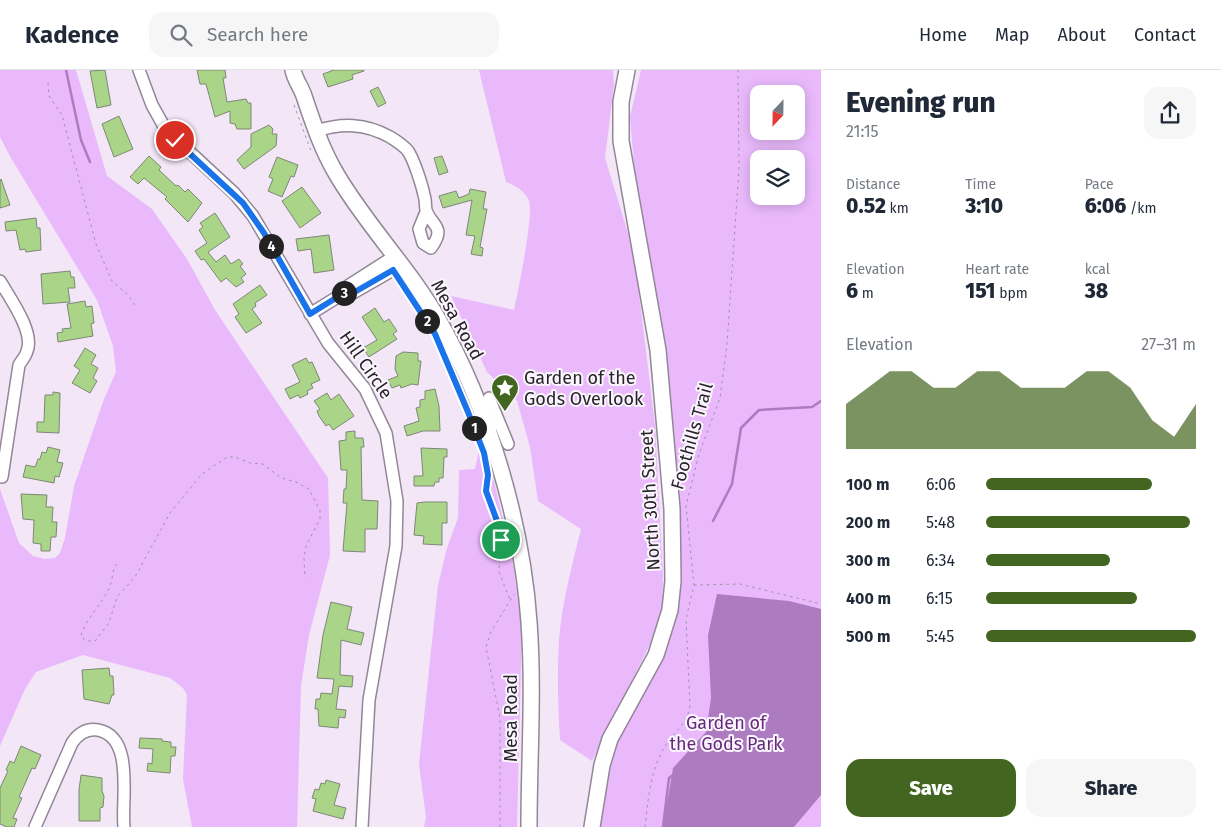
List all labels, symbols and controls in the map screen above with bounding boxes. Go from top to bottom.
search box [149,12,499,57]
text: Kadence [25,21,119,49]
icon: search [167,21,195,49]
text: Search here [207,23,308,46]
text: Home [919,24,967,46]
text: Map [995,24,1029,46]
text: About [1057,24,1106,46]
text: Contact [1134,24,1196,46]
north arrow [750,85,805,140]
map controls [750,85,805,205]
text: Evening run [846,86,996,119]
button: share [1144,87,1196,139]
pin [154,119,196,161]
text: 21:15 [846,122,879,141]
icon: check [161,126,189,154]
button: layers [750,150,805,205]
text: Distance [846,176,900,193]
text: Time [965,176,996,193]
text: Pace [1085,176,1114,193]
text: 0.52 [846,193,886,219]
text: 3:10 [965,193,1003,219]
text: 6:06 [1085,193,1126,219]
text: km [886,200,909,217]
text: /km [1126,200,1156,217]
pin: 4 [258,234,284,258]
text: 4 [268,238,275,255]
text: Elevation [846,261,905,278]
text: Heart rate [965,261,1029,278]
text: kcal [1085,261,1110,278]
street label: Mesa Road [426,276,488,364]
text: 6 [846,278,858,304]
text: 151 [965,278,995,304]
text: 38 [1085,278,1108,304]
pin: 3 [332,280,356,306]
text: 3 [341,285,348,302]
text: m [858,285,874,302]
text: bpm [995,285,1028,302]
pin: 2 [414,308,440,334]
text: 2 [424,313,431,330]
street label: Hill Circle [335,327,397,403]
text: Elevation [846,335,913,354]
text: 27–31 m [1141,335,1196,354]
place label: Garden of the Gods Overlook [524,367,644,410]
place icon: Garden of the Gods Overlook [490,373,520,412]
street label: Foothills Trail [666,380,718,492]
pin: 1 [462,416,486,440]
text: 1 [471,420,478,437]
street label: North 30th Street [635,428,665,571]
text: 100 m [846,475,889,494]
text: 6:06 [926,475,956,494]
text: 200 m [846,513,890,532]
text: 5:48 [926,513,955,532]
pin [480,519,522,561]
icon: arrive [487,526,515,554]
text: 300 m [846,551,890,570]
text: 6:34 [926,551,955,570]
text: 400 m [846,589,891,608]
text: 6:15 [926,589,953,608]
text: 500 m [846,627,891,646]
text: 5:45 [926,627,954,646]
street label: Mesa Road [500,674,522,762]
park label: Garden of the Gods Park [670,712,783,755]
button: Save [846,759,1016,817]
button: Share [1026,759,1196,817]

